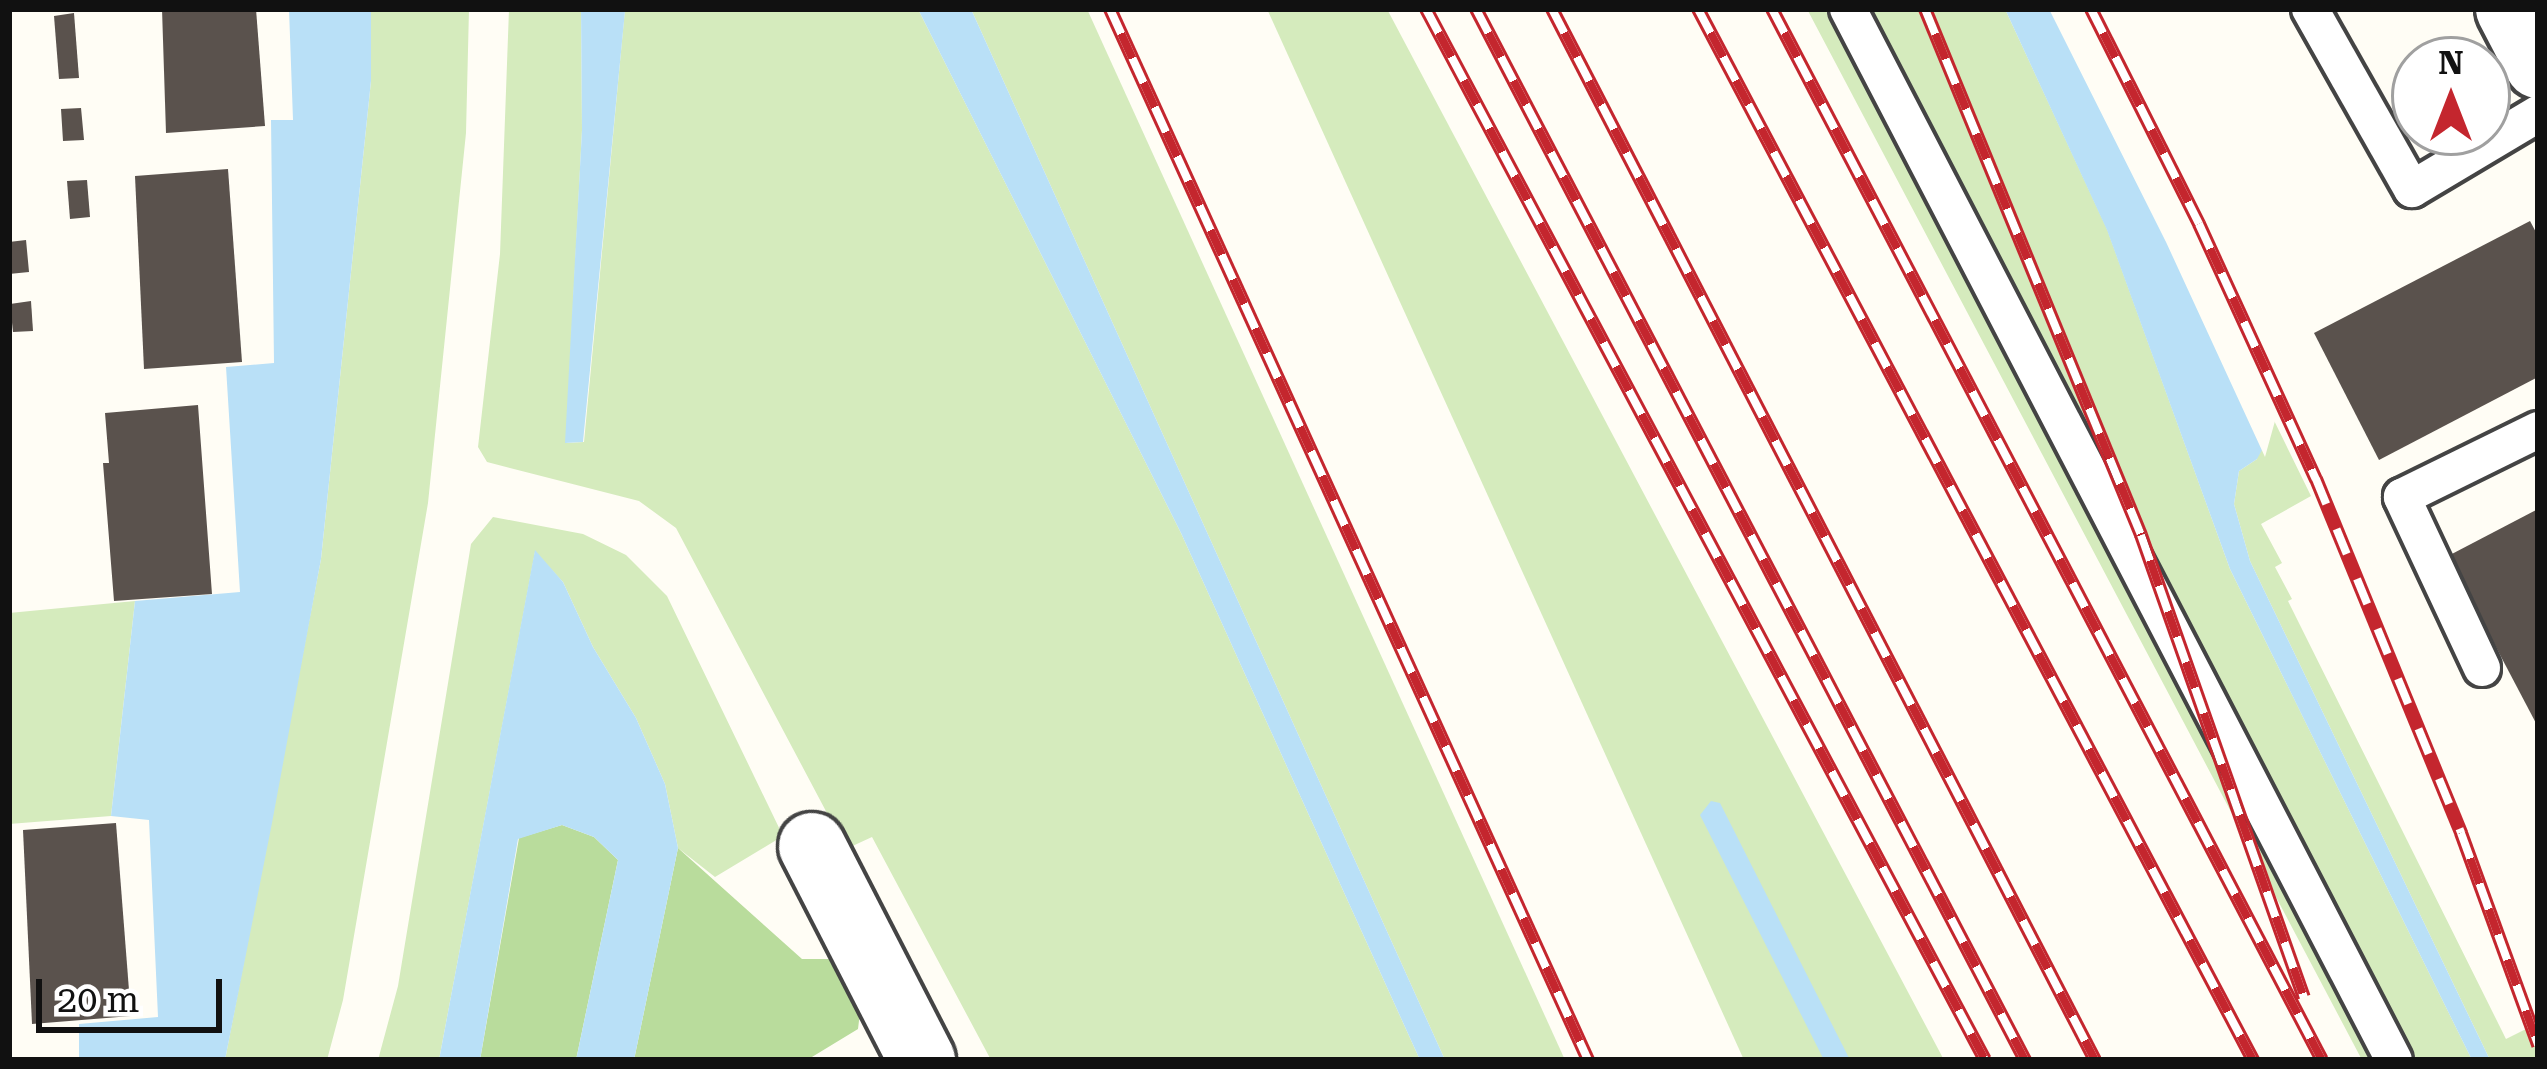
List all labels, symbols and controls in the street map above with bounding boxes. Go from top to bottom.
north arrow [2391,36,2511,156]
text: N [2438,43,2464,82]
scale bar [42,955,228,1029]
text: 20 m [57,979,139,1021]

